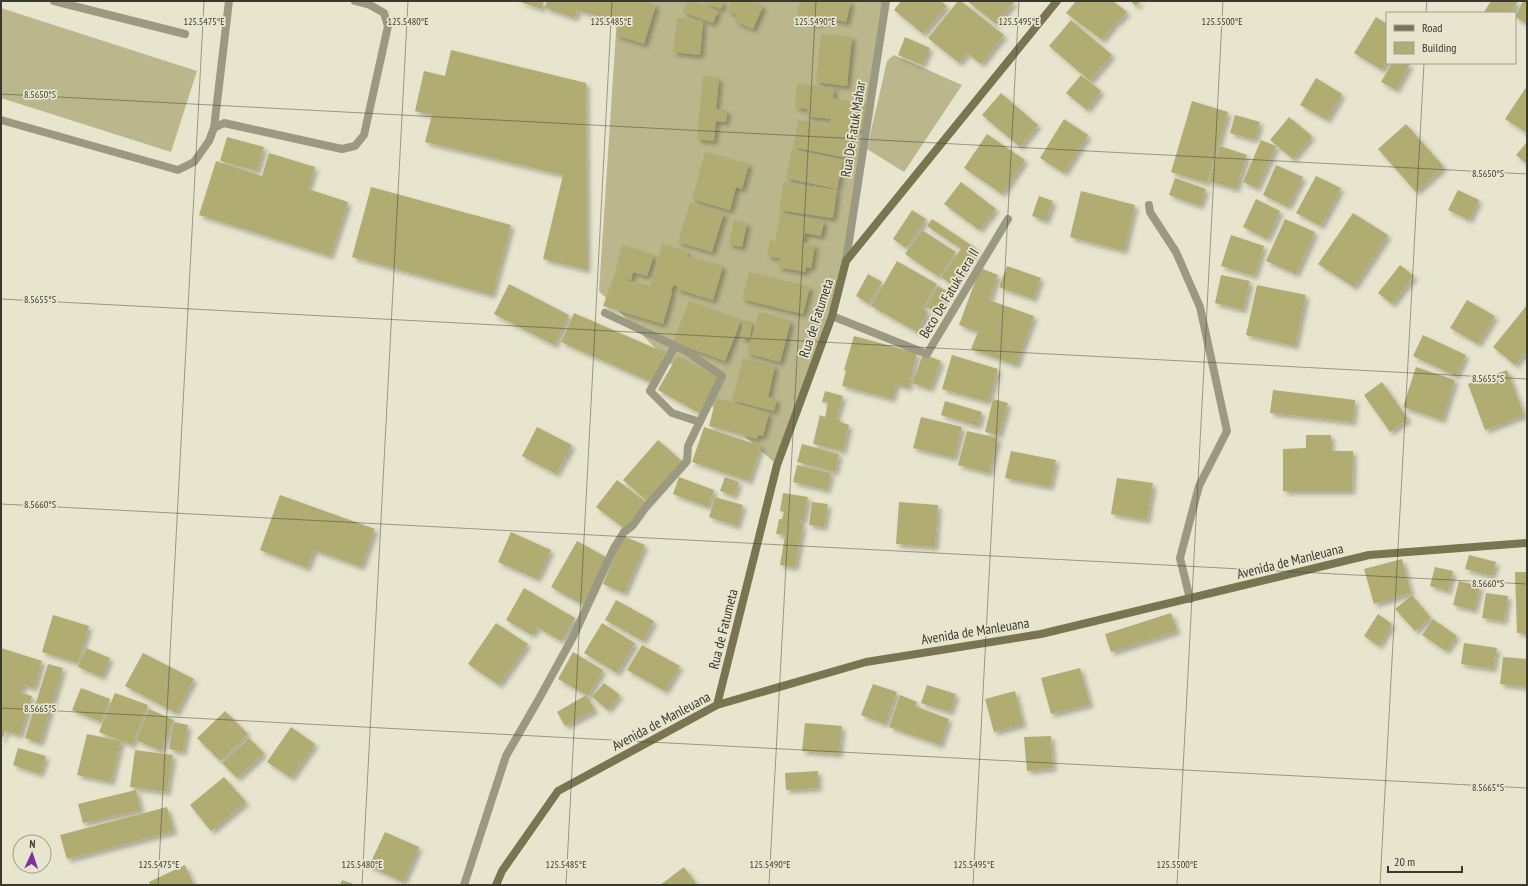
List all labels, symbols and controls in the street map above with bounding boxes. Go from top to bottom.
legend [1386,12,1516,64]
text: 125.5475°E [184,15,225,28]
text: 125.5480°E [388,15,429,28]
text: 125.5485°E [591,15,632,28]
text: 125.5490°E [795,15,836,28]
text: 125.5495°E [999,15,1040,28]
text: 125.5500°E [1202,15,1243,28]
text: Road [1422,20,1442,35]
text: Building [1422,40,1457,55]
street label: Rua De Fatuk Mahar [837,80,869,178]
text: 8.5650°S [24,88,56,101]
text: 8.5650°S [1472,167,1504,180]
street label: Beco De Fatuk Fera II [915,245,983,341]
street label: Rua de Fatumeta [795,276,837,360]
text: 8.5655°S [24,293,56,306]
text: 8.5655°S [1472,372,1504,385]
text: 8.5660°S [24,498,56,511]
street label: Avenida de Manleuana [1235,539,1345,583]
text: 8.5660°S [1472,577,1504,590]
street label: Rua de Fatumeta [704,587,742,671]
street label: Avenida de Manleuana [920,614,1030,648]
street label: Avenida de Manleuana [609,687,713,755]
text: 8.5665°S [24,702,56,715]
text: 8.5665°S [1472,781,1504,794]
north arrow [12,834,52,874]
text: N [29,837,36,851]
scale bar [1388,848,1462,874]
text: 20 m [1394,854,1415,869]
text: 125.5475°E [139,858,180,871]
text: 125.5480°E [342,858,383,871]
text: 125.5485°E [546,858,587,871]
text: 125.5490°E [750,858,791,871]
text: 125.5495°E [954,858,995,871]
text: 125.5500°E [1157,858,1198,871]

